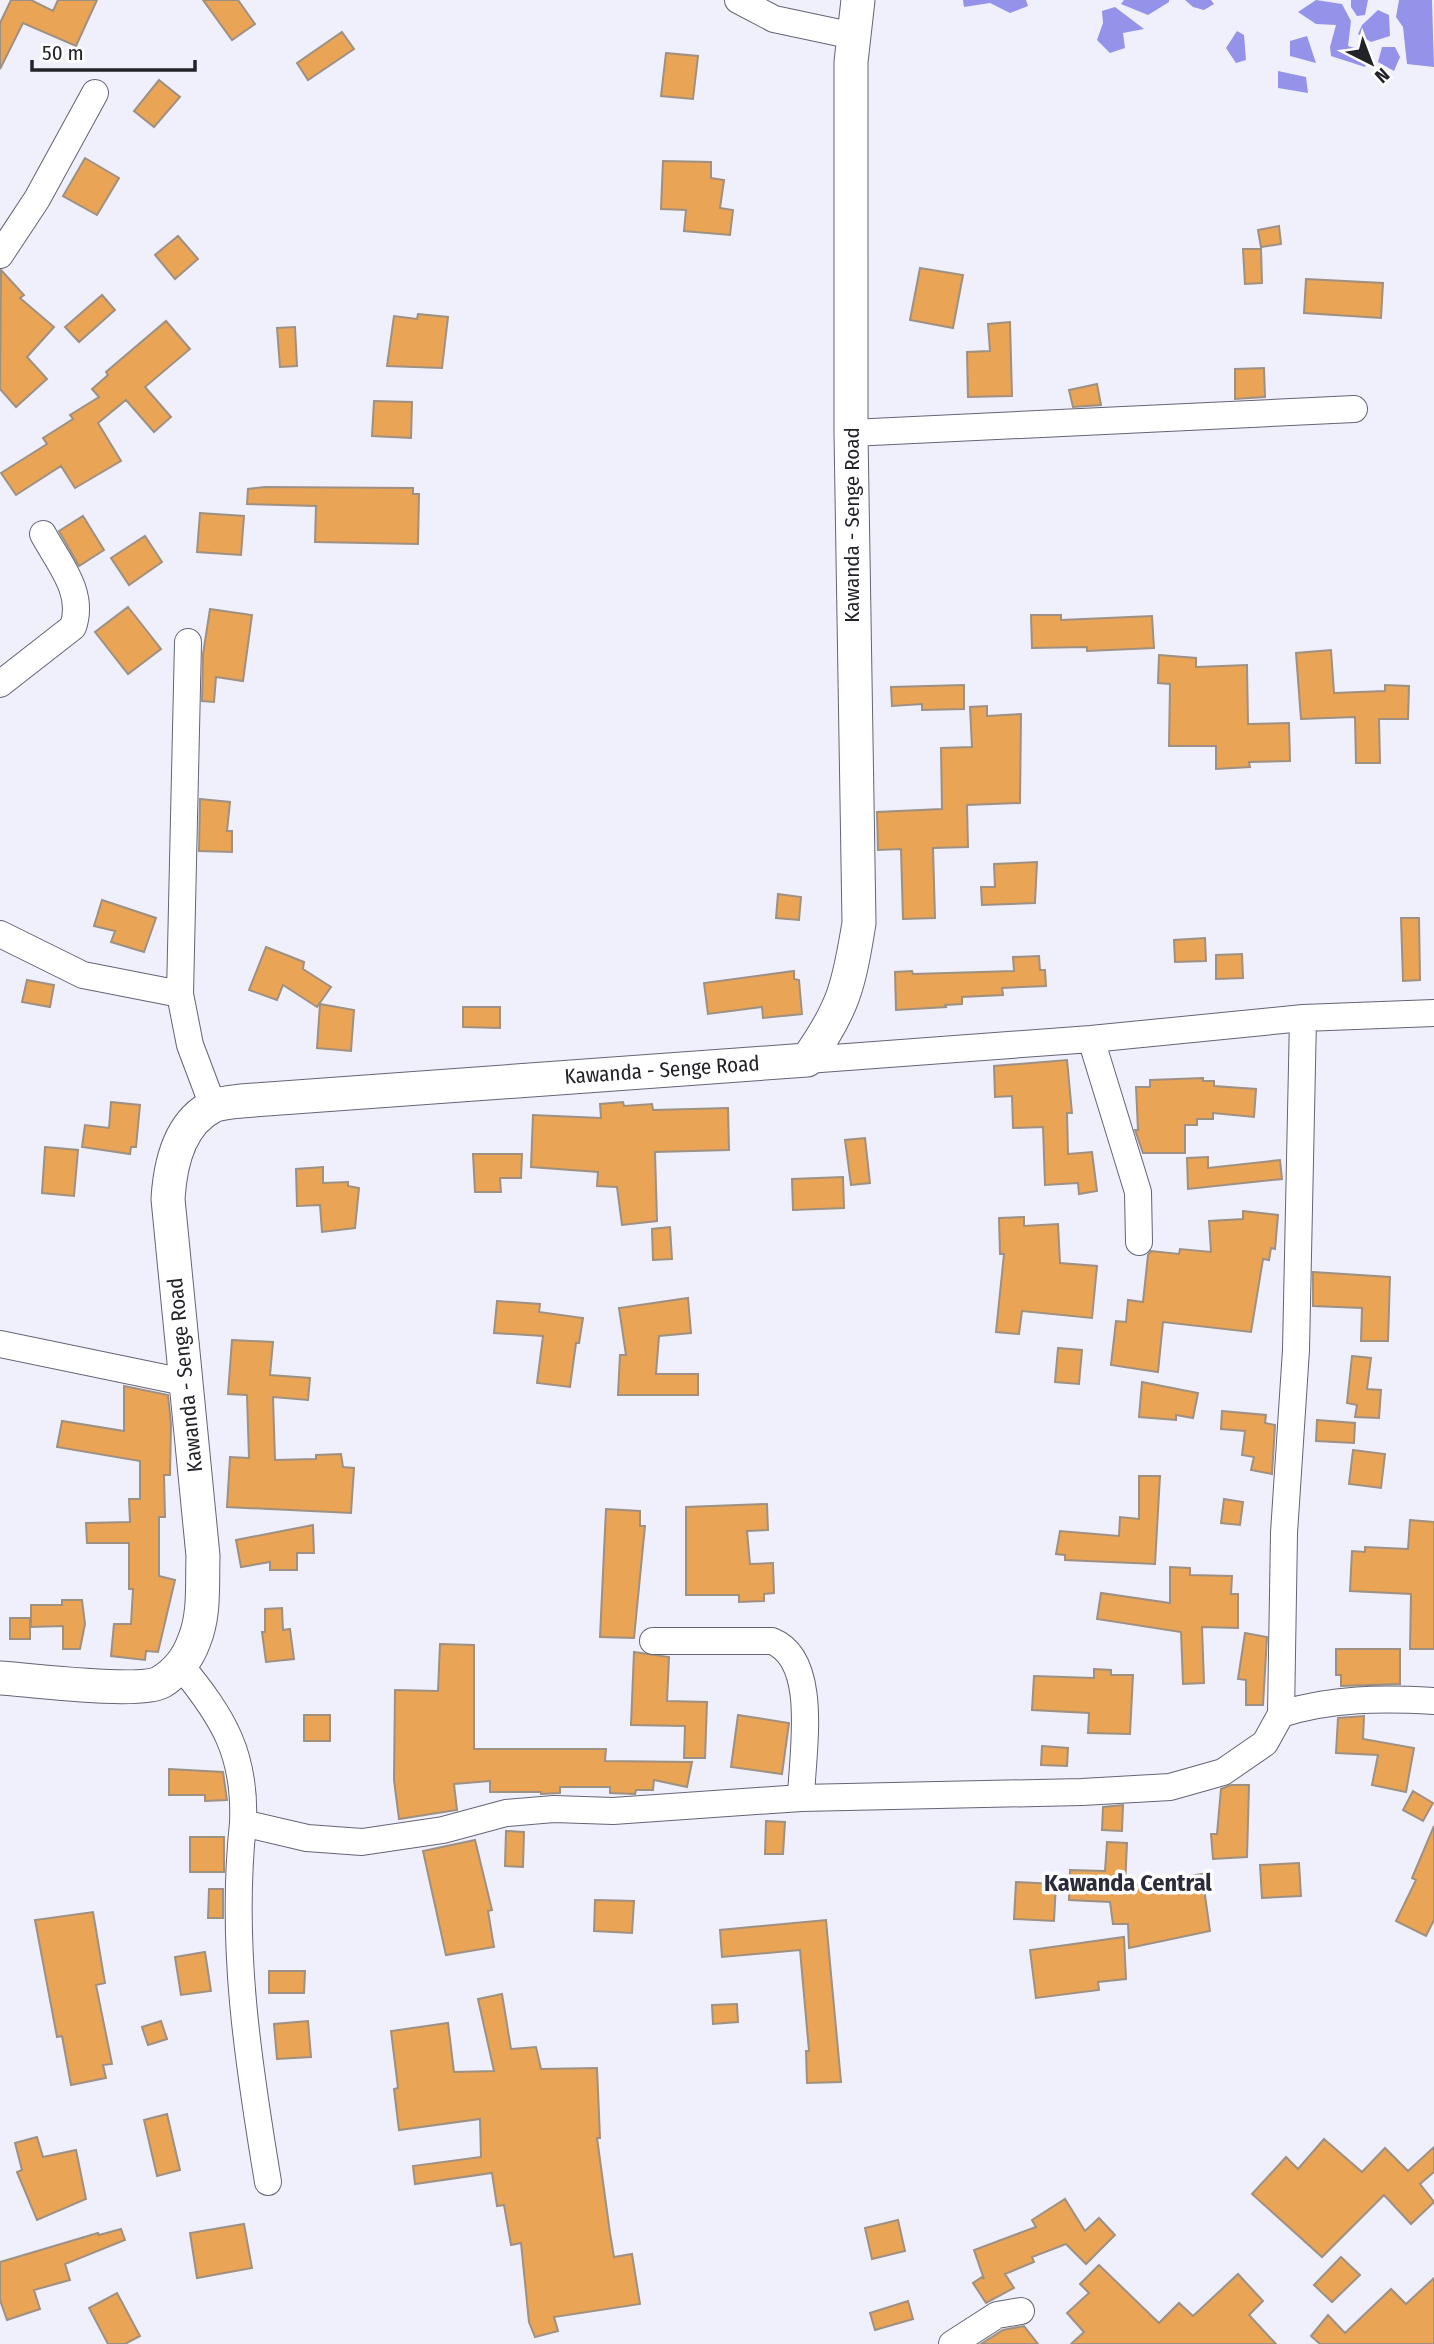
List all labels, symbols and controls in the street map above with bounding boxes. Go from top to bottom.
scale bar [32,28,194,72]
north arrow [1336,28,1406,98]
text: 50 m [42,40,84,66]
text: N [1370,63,1394,88]
street label: Kawanda - Senge Road [839,427,865,623]
street label: Kawanda - Senge Road [564,1050,760,1090]
street label: Kawanda - Senge Road [162,1276,208,1474]
district label: Kawanda Central [1044,1869,1212,1897]

